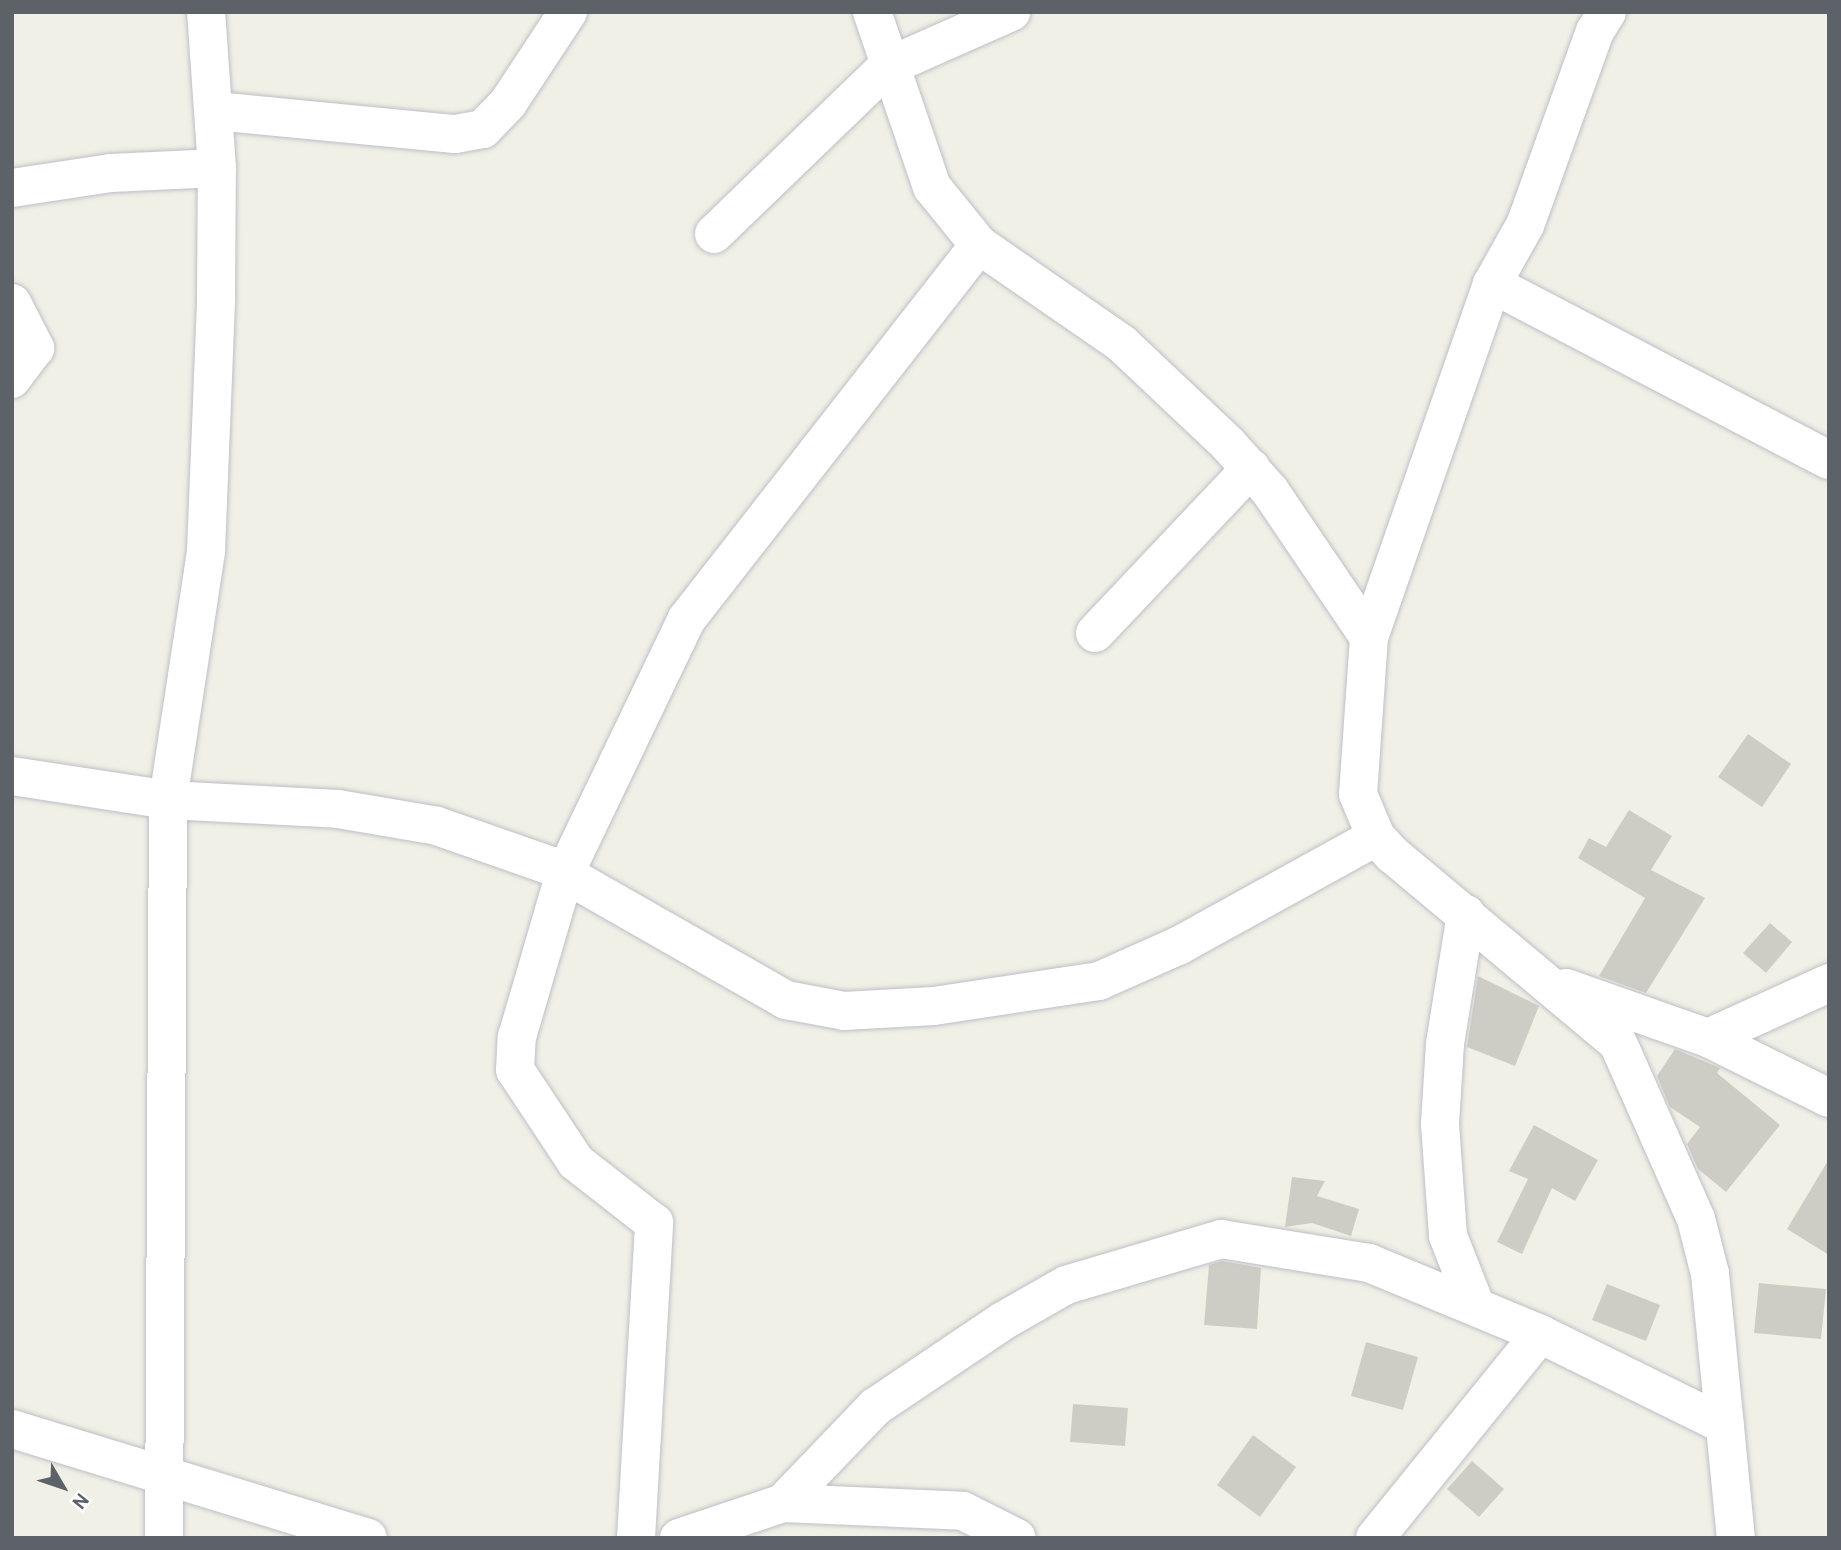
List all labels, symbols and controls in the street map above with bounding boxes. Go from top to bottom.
north arrow [28,1452,98,1522]
text: N [66,1487,93,1513]

